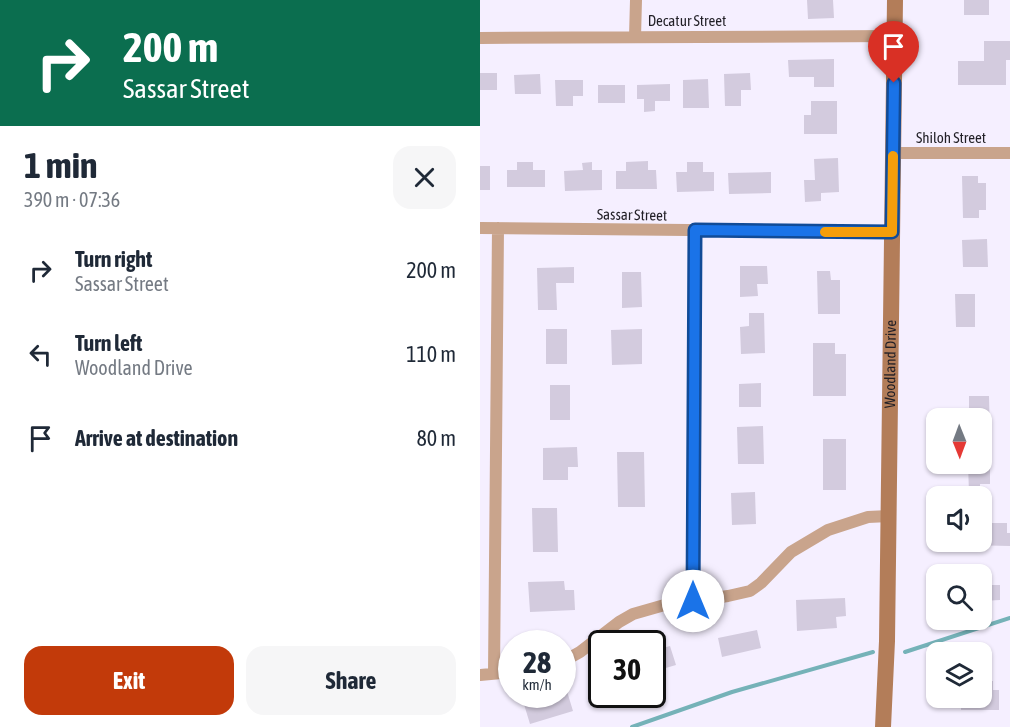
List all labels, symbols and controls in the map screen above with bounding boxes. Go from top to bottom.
street label: Decatur Street [648,12,726,29]
pin [868,21,919,83]
text: 200 m [123,23,218,71]
icon: right [24,24,102,102]
icon: arrive [877,30,910,63]
text: Sassar Street [123,73,249,104]
street label: Shiloh Street [916,129,986,146]
text: 1 min [24,144,98,186]
button: close [393,146,456,209]
text: 390 m · 07:36 [24,188,120,211]
street label: Sassar Street [597,205,667,224]
text: Turn right [75,246,152,272]
icon: right [24,254,57,287]
text: 200 m [406,257,456,283]
text: Sassar Street [75,272,169,295]
street label: Woodland Drive [881,320,899,408]
text: Turn left [75,330,142,356]
icon: left [24,338,57,371]
text: 110 m [406,341,456,367]
text: Woodland Drive [75,356,193,379]
north arrow [926,408,992,474]
map controls [926,408,992,708]
icon: arrive [24,422,57,455]
text: Arrive at destination [75,425,238,451]
text: 80 m [416,425,456,451]
button: sound [926,486,992,552]
button: search [926,564,992,630]
position arrow [661,569,725,633]
speed limit sign: 30 [588,630,666,708]
button: layers [926,642,992,708]
text: 28 [523,645,551,679]
button: Exit [24,646,234,715]
button: Share [246,646,456,715]
text: km/h [522,676,552,693]

